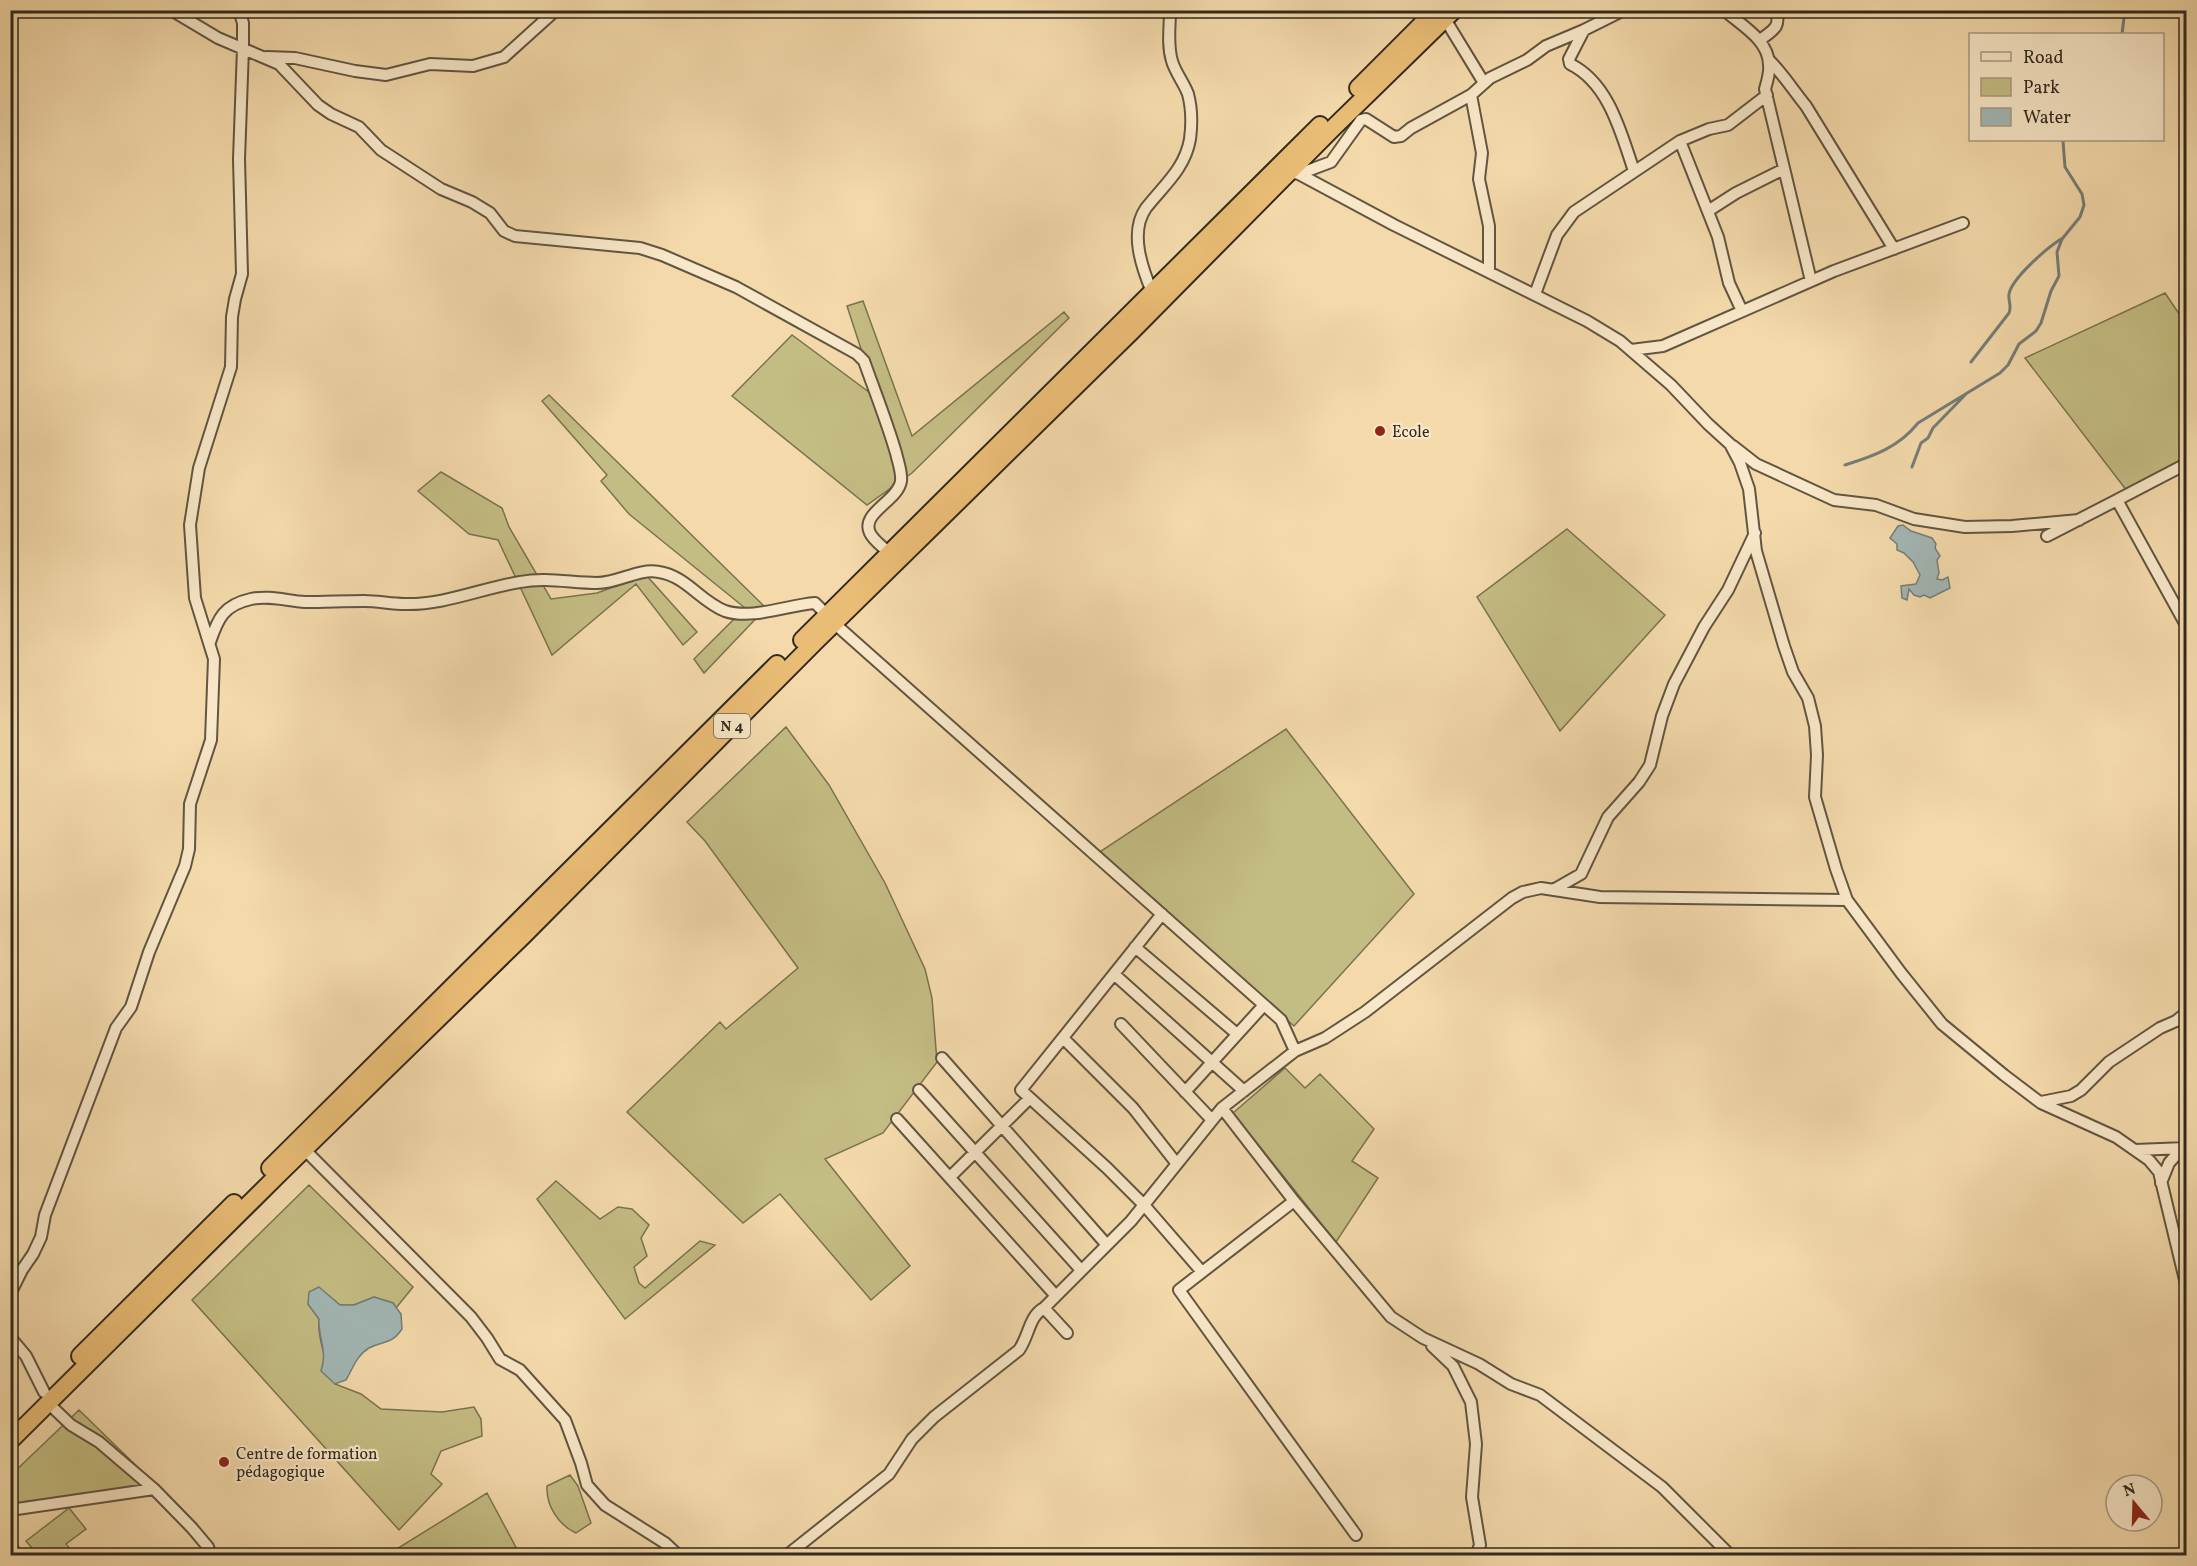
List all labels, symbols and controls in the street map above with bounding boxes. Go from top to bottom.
legend [1969,33,2164,141]
text: Road [2023,46,2064,71]
text: Park [2023,76,2060,101]
text: Water [2023,106,2071,131]
place label: Ecole [1392,422,1430,444]
marker: Ecole [1373,424,1387,438]
road number: N 4 [714,714,750,738]
place label: Centre de formation pédagogique [236,1444,378,1484]
marker: Centre de formation pédagogique [217,1455,231,1469]
north arrow [2104,1473,2164,1533]
text: N [2121,1478,2139,1503]

